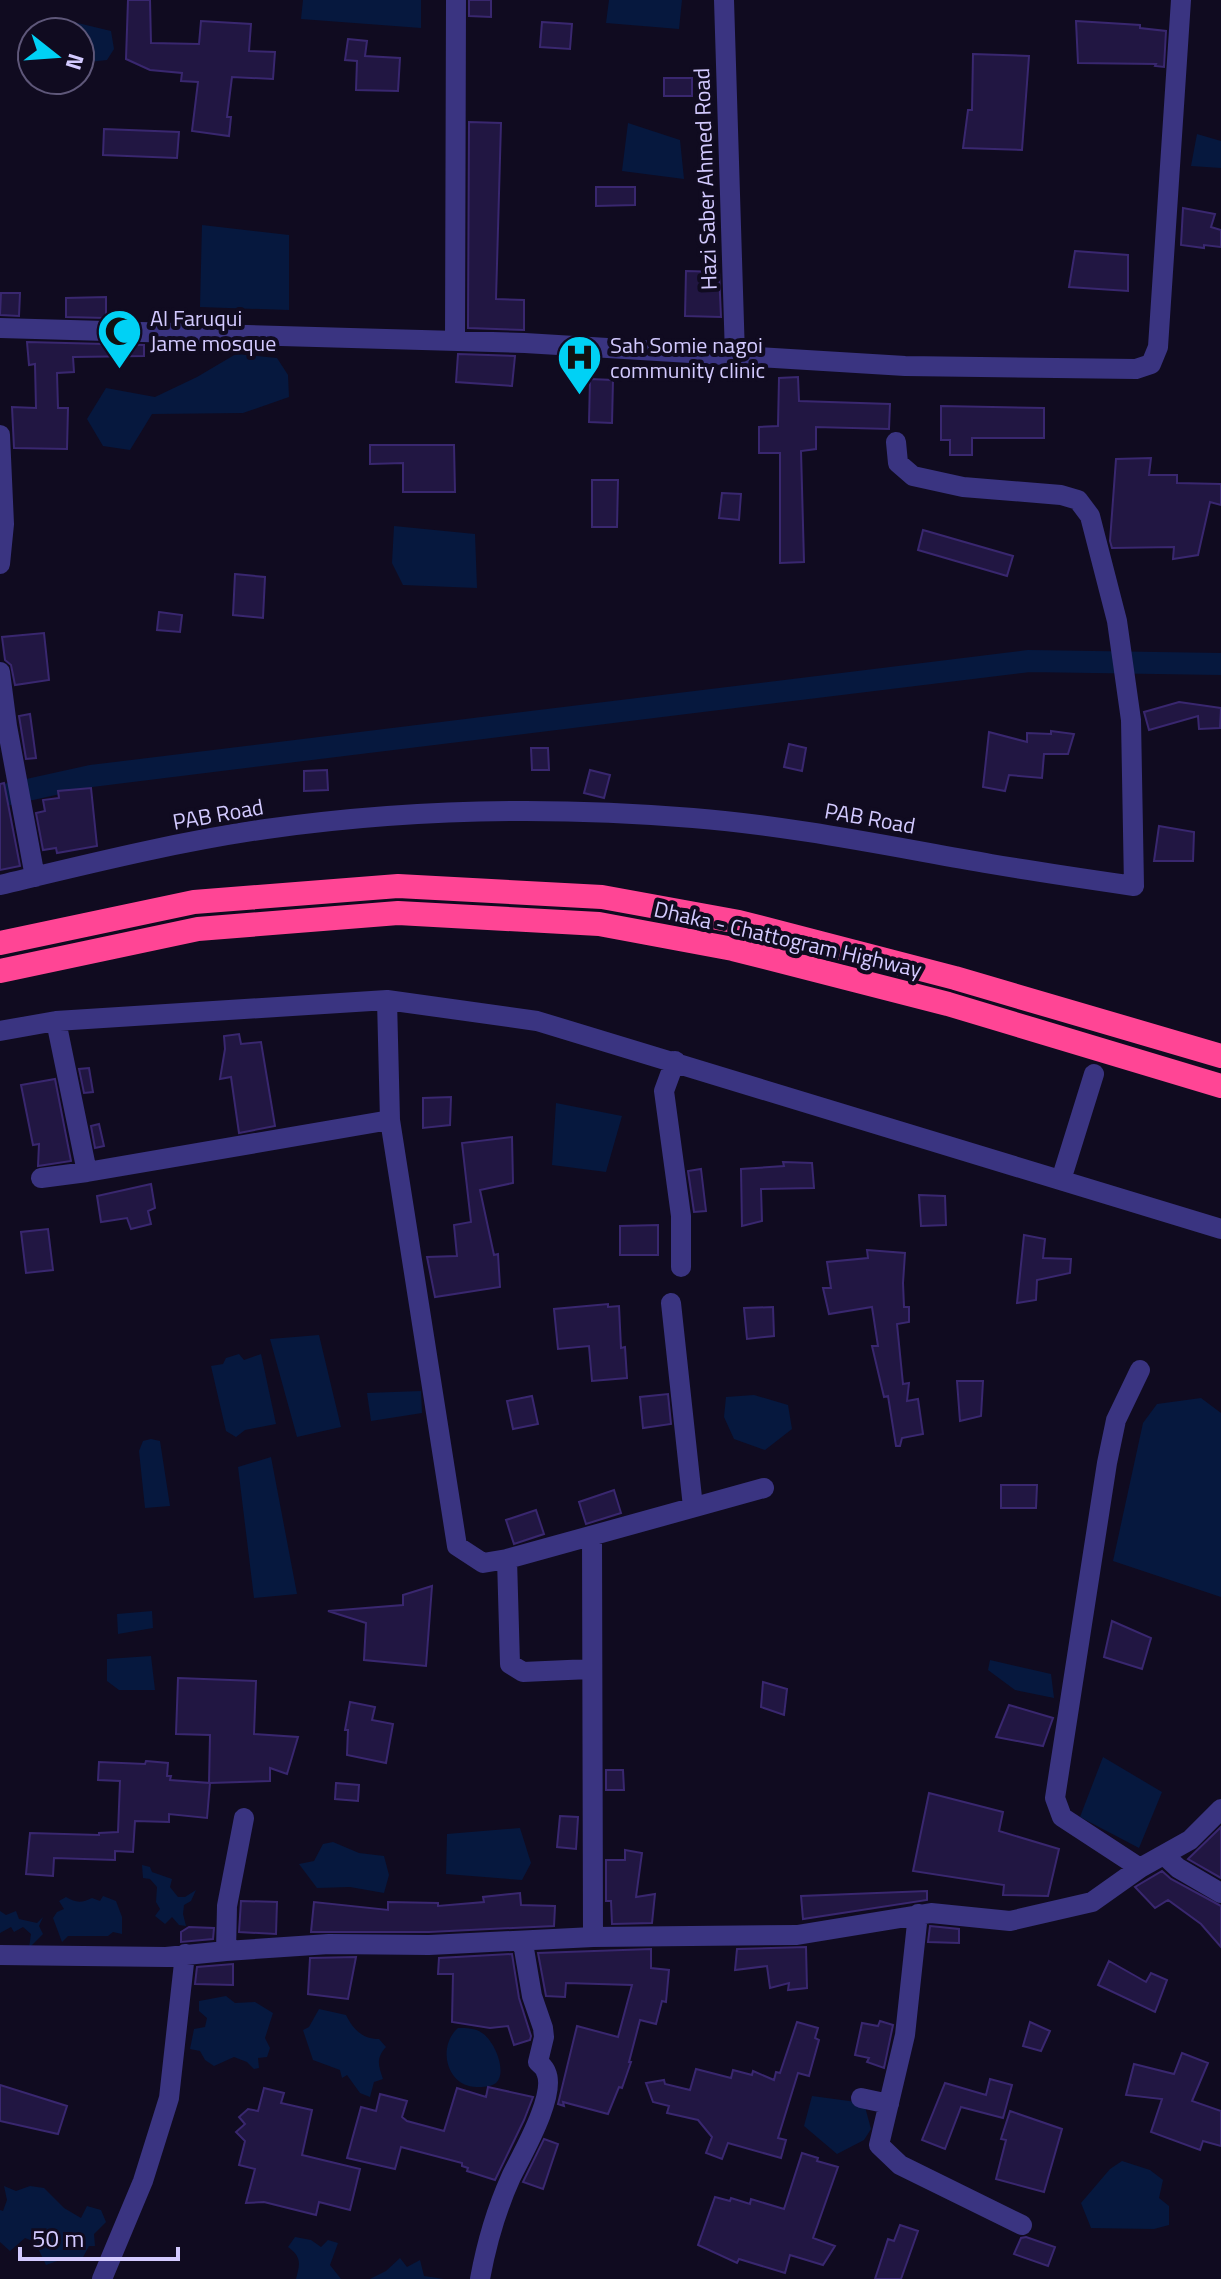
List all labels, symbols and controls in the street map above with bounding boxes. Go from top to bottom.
north arrow [16,16,96,96]
text: N [57,50,94,74]
street label: Hazi Saber Ahmed Road [684,67,726,291]
place label: Al Faruqui Jame mosque [150,301,276,360]
mosque icon: Al Faruqui Jame mosque [95,307,143,370]
place label: Sah Somie nagoi community clinic [610,328,765,387]
hospital icon: Sah Somie nagoi community clinic [555,334,603,397]
street label: PAB Road [170,789,266,839]
street label: PAB Road [822,793,918,843]
street label: Dhaka - Chattogram Highway [651,892,926,986]
scale bar [20,2211,178,2261]
text: 50 m [32,2220,84,2256]

